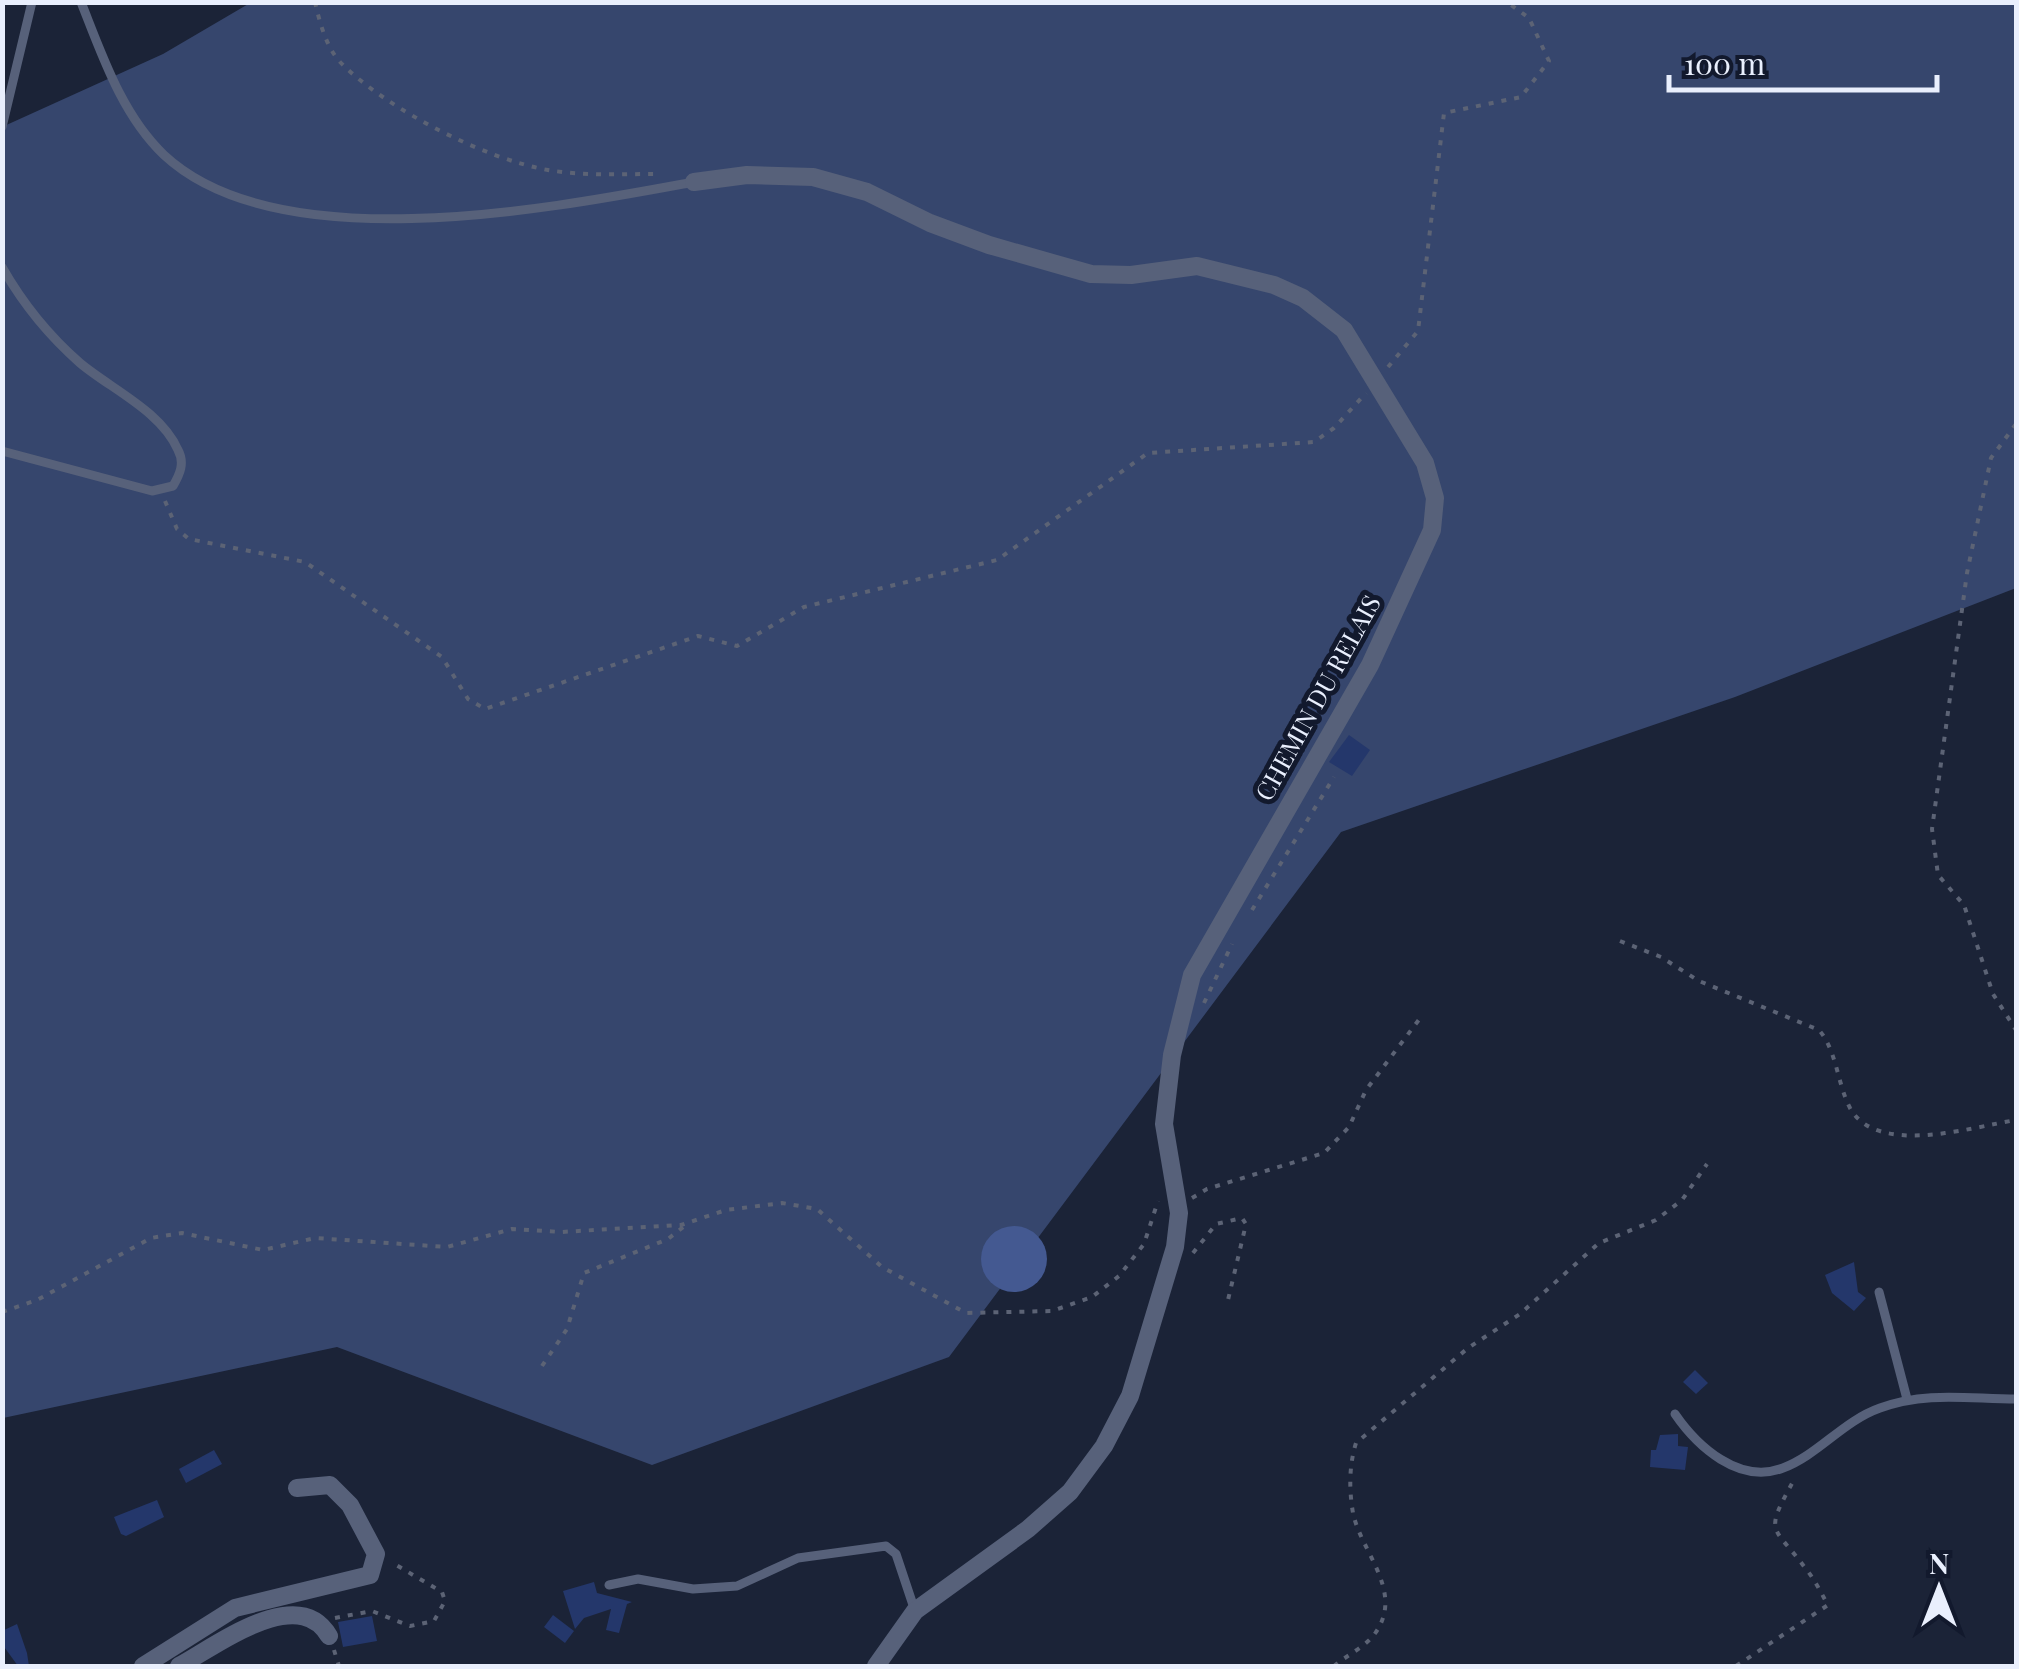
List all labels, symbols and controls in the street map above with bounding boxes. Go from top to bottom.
scale bar [1669,30,1936,92]
text: 100 m [1684,43,1766,83]
street label: CHEMIN DU RELAIS [1246,589,1387,806]
north arrow [1889,1539,1989,1639]
text: N [1929,1544,1949,1581]

